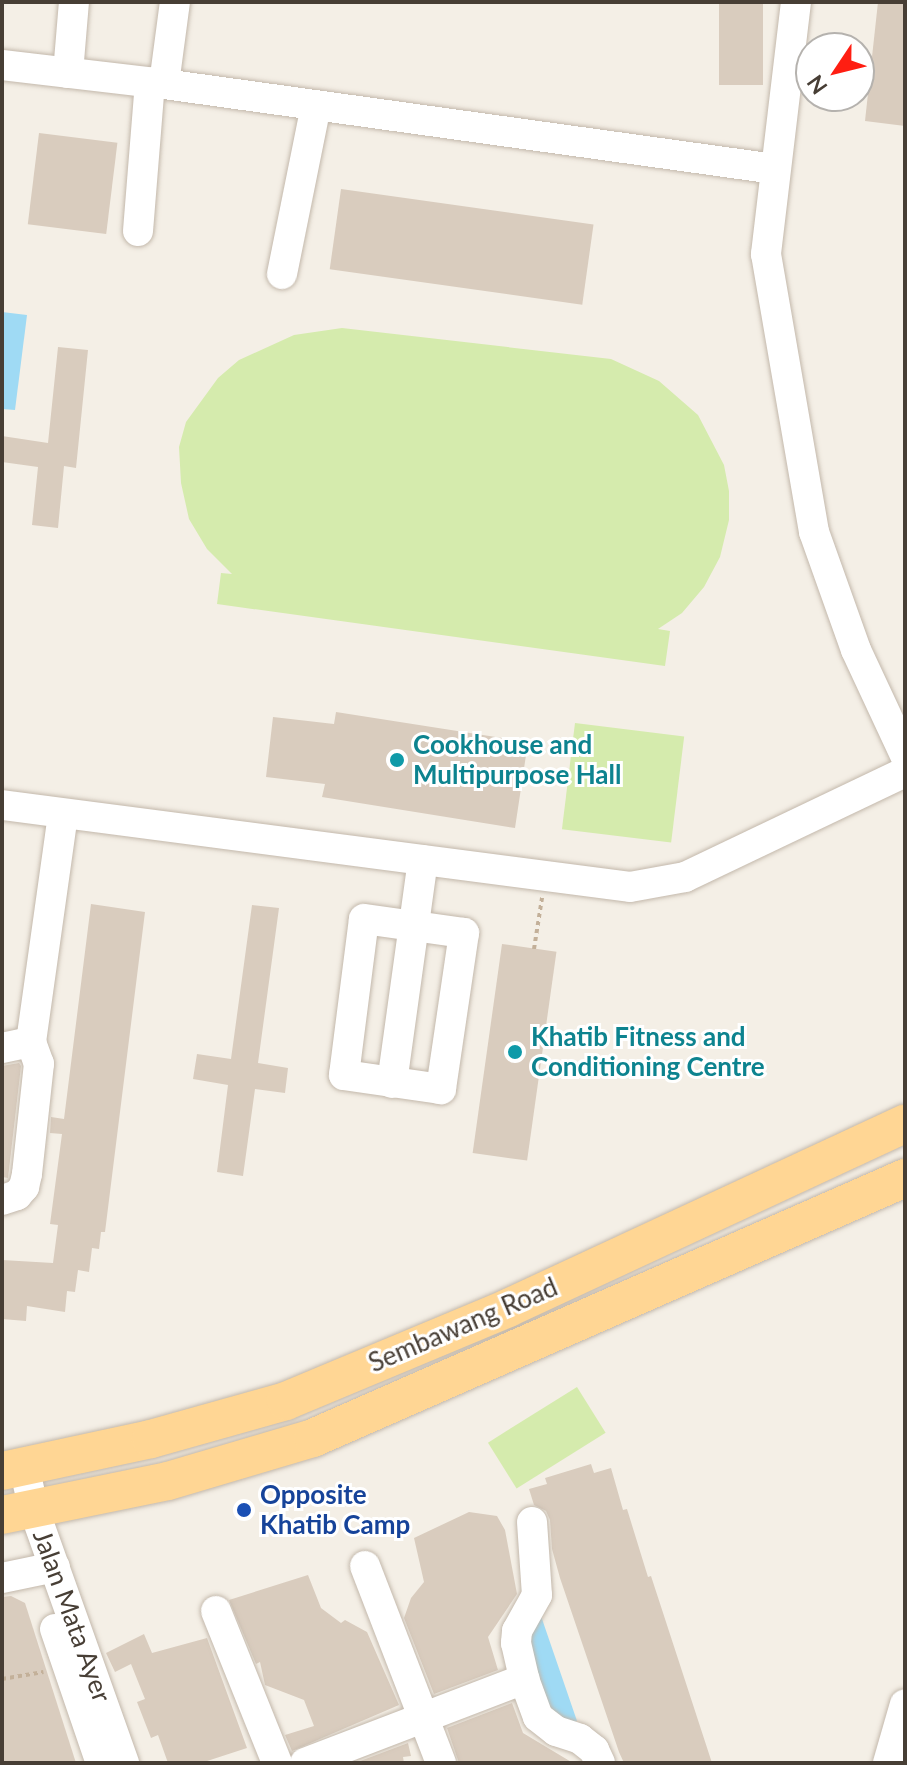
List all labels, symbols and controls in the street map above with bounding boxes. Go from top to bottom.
north arrow [795,32,875,112]
text: N [801,70,832,100]
place label: Cookhouse and Multipurpose Hall [413,729,621,790]
marker: Cookhouse and Multipurpose Hall [388,751,406,769]
place label: Khatib Fitness and Conditioning Centre [531,1021,765,1082]
marker: Khatib Fitness and Conditioning Centre [506,1043,524,1061]
street label: Sembawang Road [364,1271,562,1379]
place label: Opposite Khatib Camp [260,1479,410,1540]
marker: Opposite Khatib Camp [235,1501,253,1519]
street label: Jalan Mata Ayer [26,1525,118,1707]

